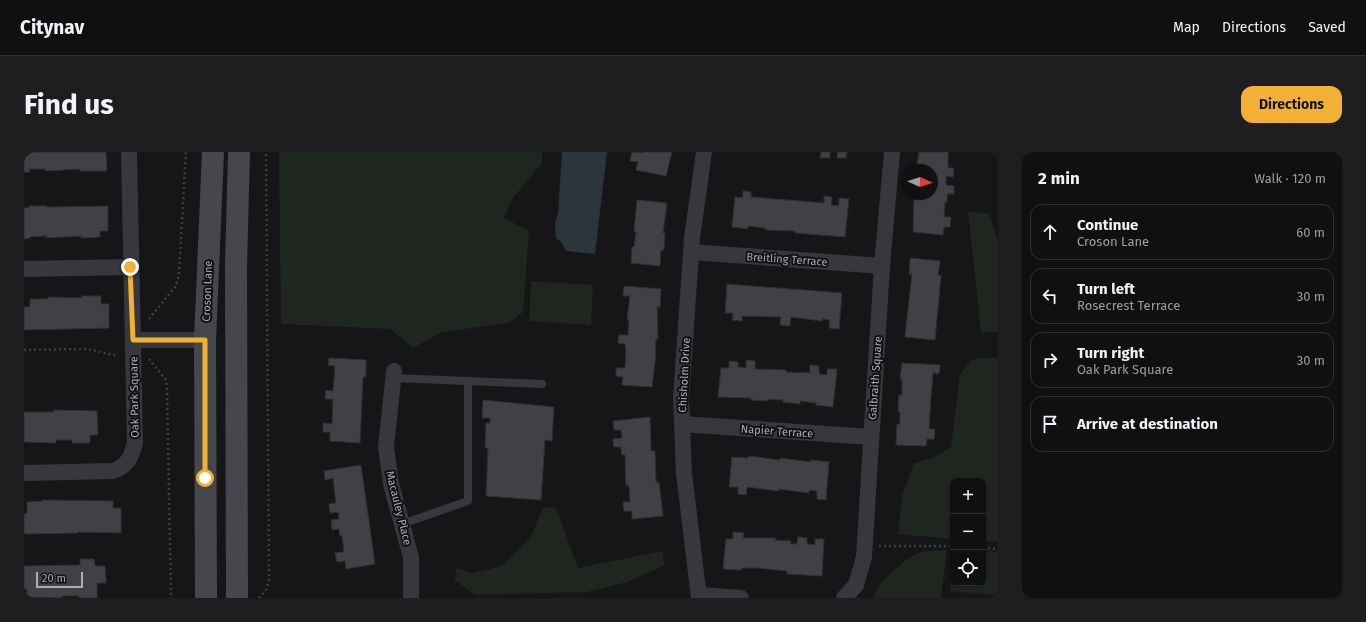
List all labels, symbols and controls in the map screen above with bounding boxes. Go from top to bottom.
text: Citynav [20,16,84,39]
text: Map [1173,19,1200,36]
text: Directions [1222,19,1286,36]
text: Saved [1308,19,1346,36]
button: Directions [1241,86,1342,123]
text: Find us [24,88,114,121]
north arrow [902,164,938,200]
text: 2 min [1038,168,1080,189]
text: Walk · 120 m [1254,171,1326,186]
text: Continue [1077,216,1138,234]
icon: ahead [1039,221,1061,243]
text: 60 m [1296,225,1325,240]
text: Croson Lane [1077,234,1149,249]
street label: Breitling Terrace [746,250,828,269]
route end [121,258,139,276]
street label: Croson Lane [200,260,215,322]
text: Turn left [1077,280,1135,298]
icon: left [1039,285,1061,307]
text: 30 m [1297,289,1325,304]
text: Rosecrest Terrace [1077,298,1180,313]
street label: Galbraith Square [866,336,885,420]
street label: Chisholm Drive [676,337,693,413]
text: Turn right [1077,344,1144,362]
icon: right [1039,349,1061,371]
text: 30 m [1297,353,1325,368]
street label: Oak Park Square [127,356,142,438]
text: Oak Park Square [1077,362,1173,377]
icon: arrive [1039,413,1061,435]
text: Arrive at destination [1077,415,1218,433]
street label: Napier Terrace [740,422,814,441]
route start [196,469,214,487]
street label: Macauley Place [383,470,414,547]
map controls [950,478,986,586]
button: + [950,478,986,514]
button: − [950,514,986,550]
button: locate [950,550,986,586]
scale bar [36,570,83,589]
text: 20 m [42,572,66,585]

